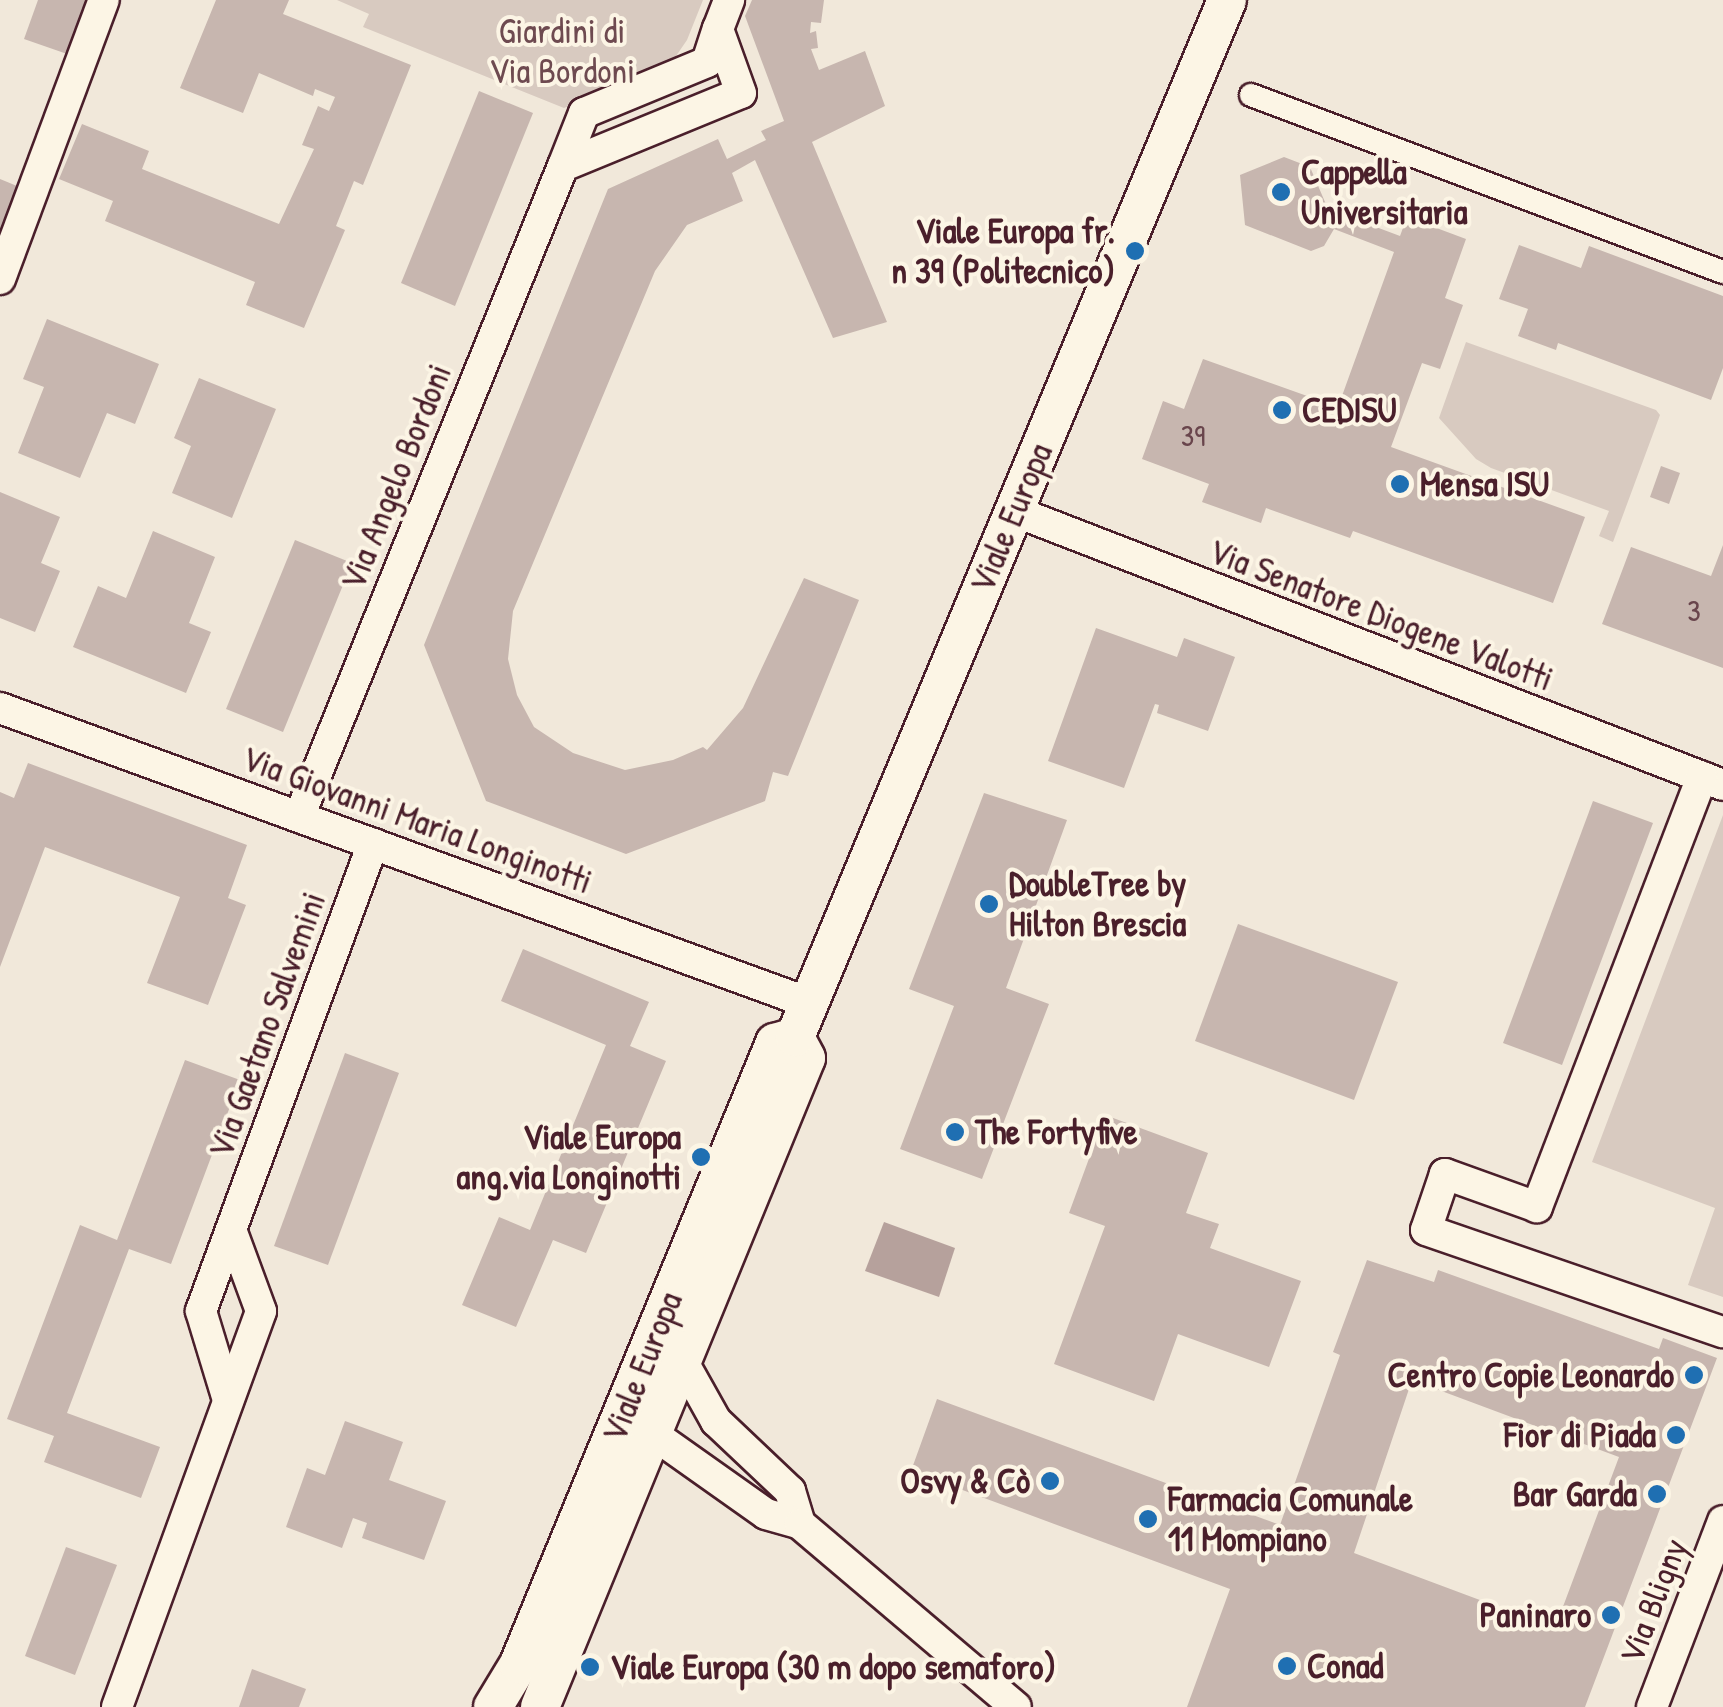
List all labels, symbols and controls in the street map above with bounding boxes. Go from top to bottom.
park label: Giardini di Via Bordoni [489,10,635,92]
place label: Cappella Universitaria [1301,151,1467,233]
marker: Cappella Universitaria [1270,181,1292,203]
place label: Viale Europa fr. n 39 (Politecnico) [891,210,1115,292]
marker: Viale Europa fr. n 39 (Politecnico) [1124,240,1146,262]
street label: Via Angelo Bordoni [332,358,460,596]
place label: CEDISU [1302,389,1397,431]
marker: CEDISU [1271,399,1293,421]
house number: 39 [1181,417,1205,453]
street label: Viale Europa [961,437,1061,599]
place label: Mensa ISU [1420,463,1549,505]
marker: Mensa ISU [1389,473,1411,495]
street label: Via Senatore Diogene Valotti [1203,530,1559,700]
house number: 3 [1687,592,1701,628]
street label: Via Giovanni Maria Longinotti [236,737,598,903]
place label: DoubleTree by Hilton Brescia [1009,863,1186,945]
street label: Via Gaetano Salvemini [199,886,335,1164]
marker: DoubleTree by Hilton Brescia [978,893,1000,915]
place label: The Fortyfive [975,1111,1138,1153]
place label: Viale Europa ang.via Longinotti [457,1116,681,1198]
marker: The Fortyfive [944,1121,966,1143]
marker: Viale Europa ang.via Longinotti [690,1146,712,1168]
street label: Viale Europa [593,1286,691,1448]
place label: Centro Copie Leonardo [1387,1354,1674,1396]
marker: Centro Copie Leonardo [1683,1364,1705,1386]
place label: Fior di Piada [1504,1414,1656,1456]
marker: Fior di Piada [1665,1424,1687,1446]
place label: Osvy & Cò [900,1460,1030,1502]
marker: Osvy & Cò [1039,1470,1061,1492]
place label: Bar Garda [1513,1473,1637,1515]
place label: Farmacia Comunale 11 Mompiano [1168,1478,1413,1560]
marker: Bar Garda [1646,1483,1668,1505]
marker: Farmacia Comunale 11 Mompiano [1137,1508,1159,1530]
street label: Via Bligny [1610,1533,1696,1669]
place label: Paninaro [1480,1594,1591,1636]
marker: Paninaro [1600,1604,1622,1626]
place label: Conad [1307,1645,1383,1687]
place label: Viale Europa (30 m dopo semaforo) [610,1646,1056,1688]
marker: Conad [1276,1655,1298,1677]
marker: Viale Europa (30 m dopo semaforo) [579,1656,601,1678]

